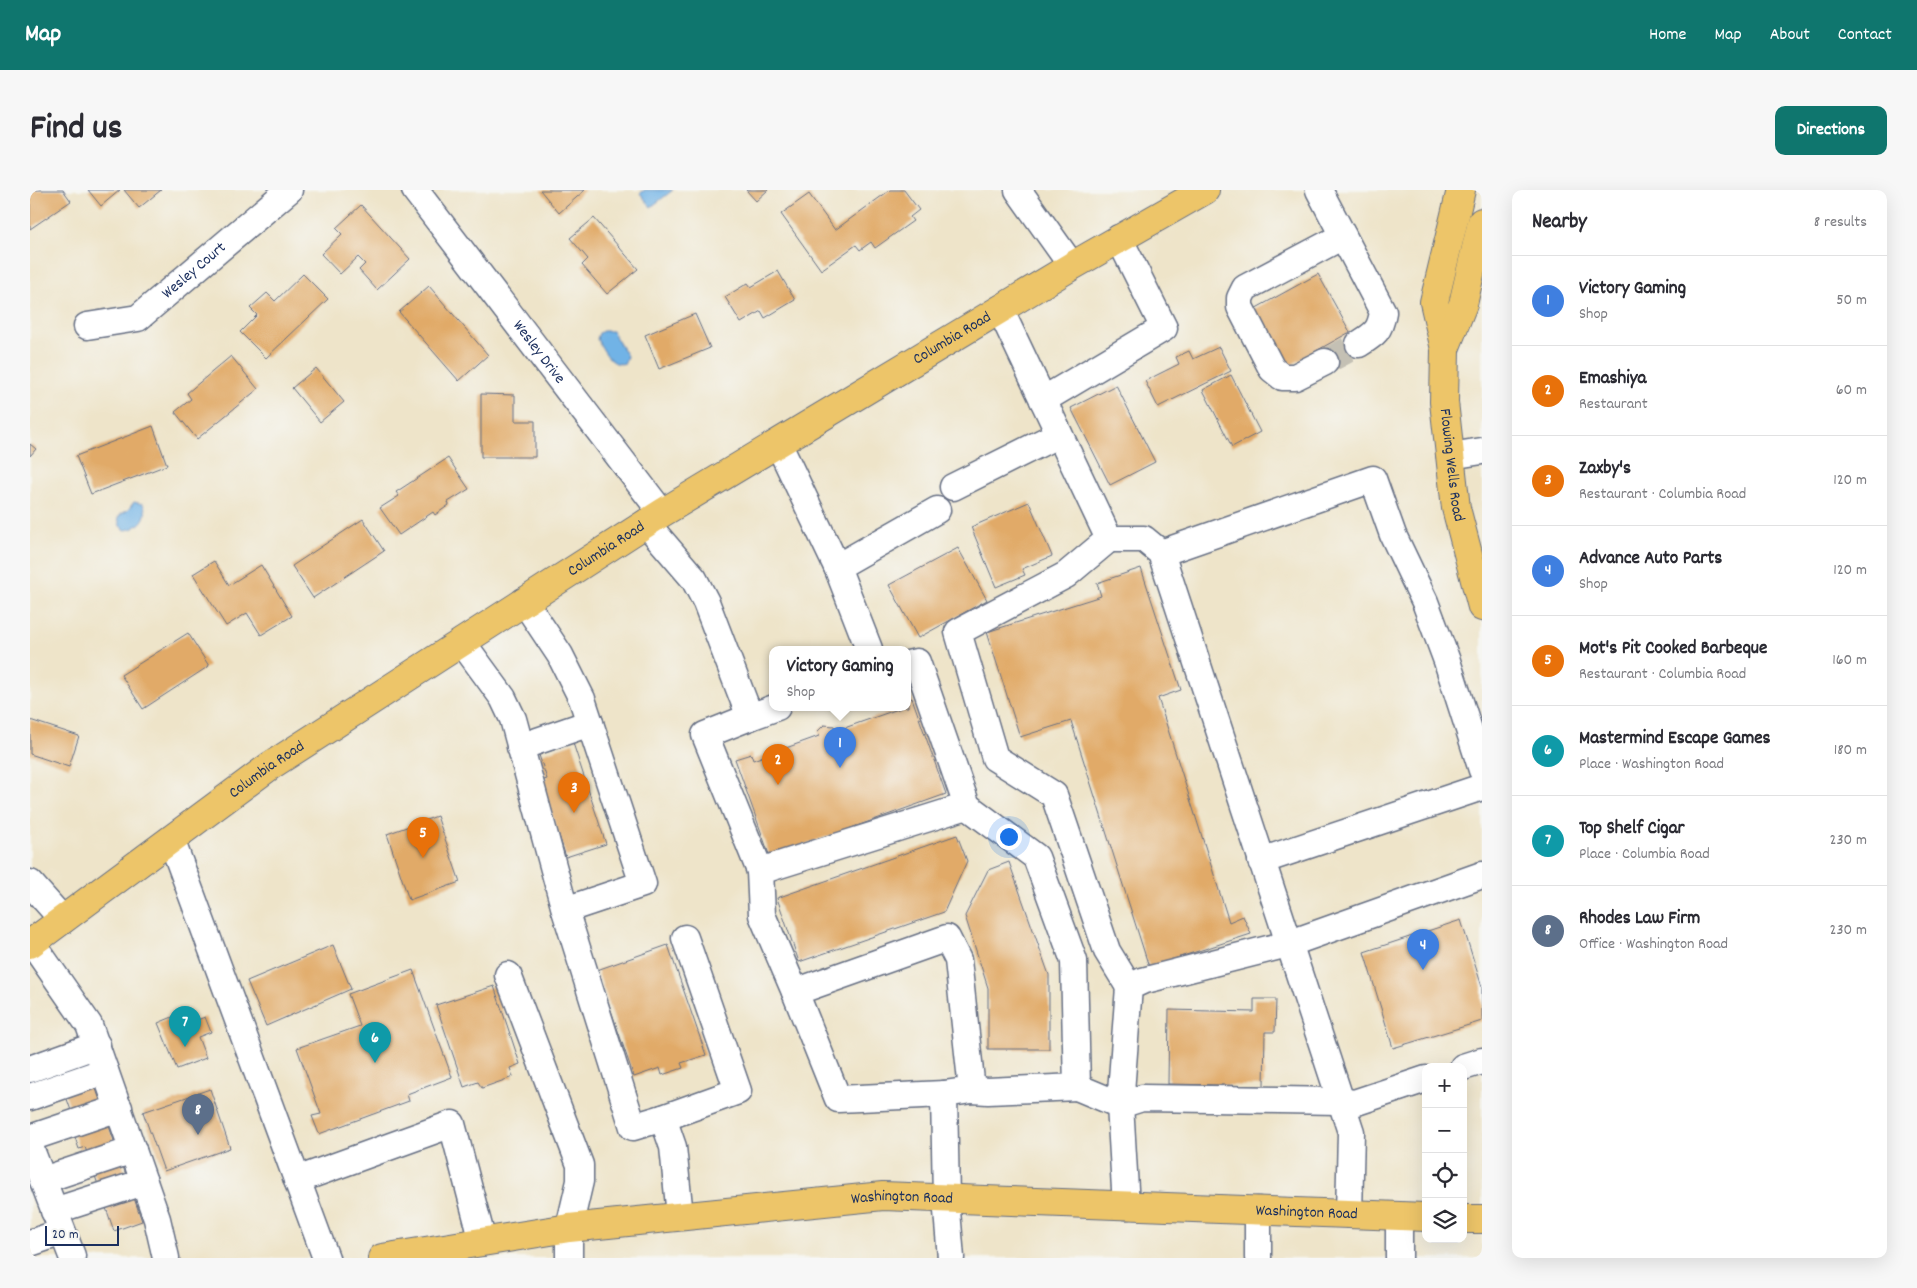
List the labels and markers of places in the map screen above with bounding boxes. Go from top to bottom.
pin: 1 [824,727,856,768]
pin: 2 [762,744,794,785]
pin: 3 [558,772,590,813]
pin: 5 [407,817,439,858]
pin: 4 [1407,929,1439,970]
pin: 7 [169,1006,201,1047]
pin: 6 [359,1022,391,1063]
pin: 8 [182,1094,214,1135]

